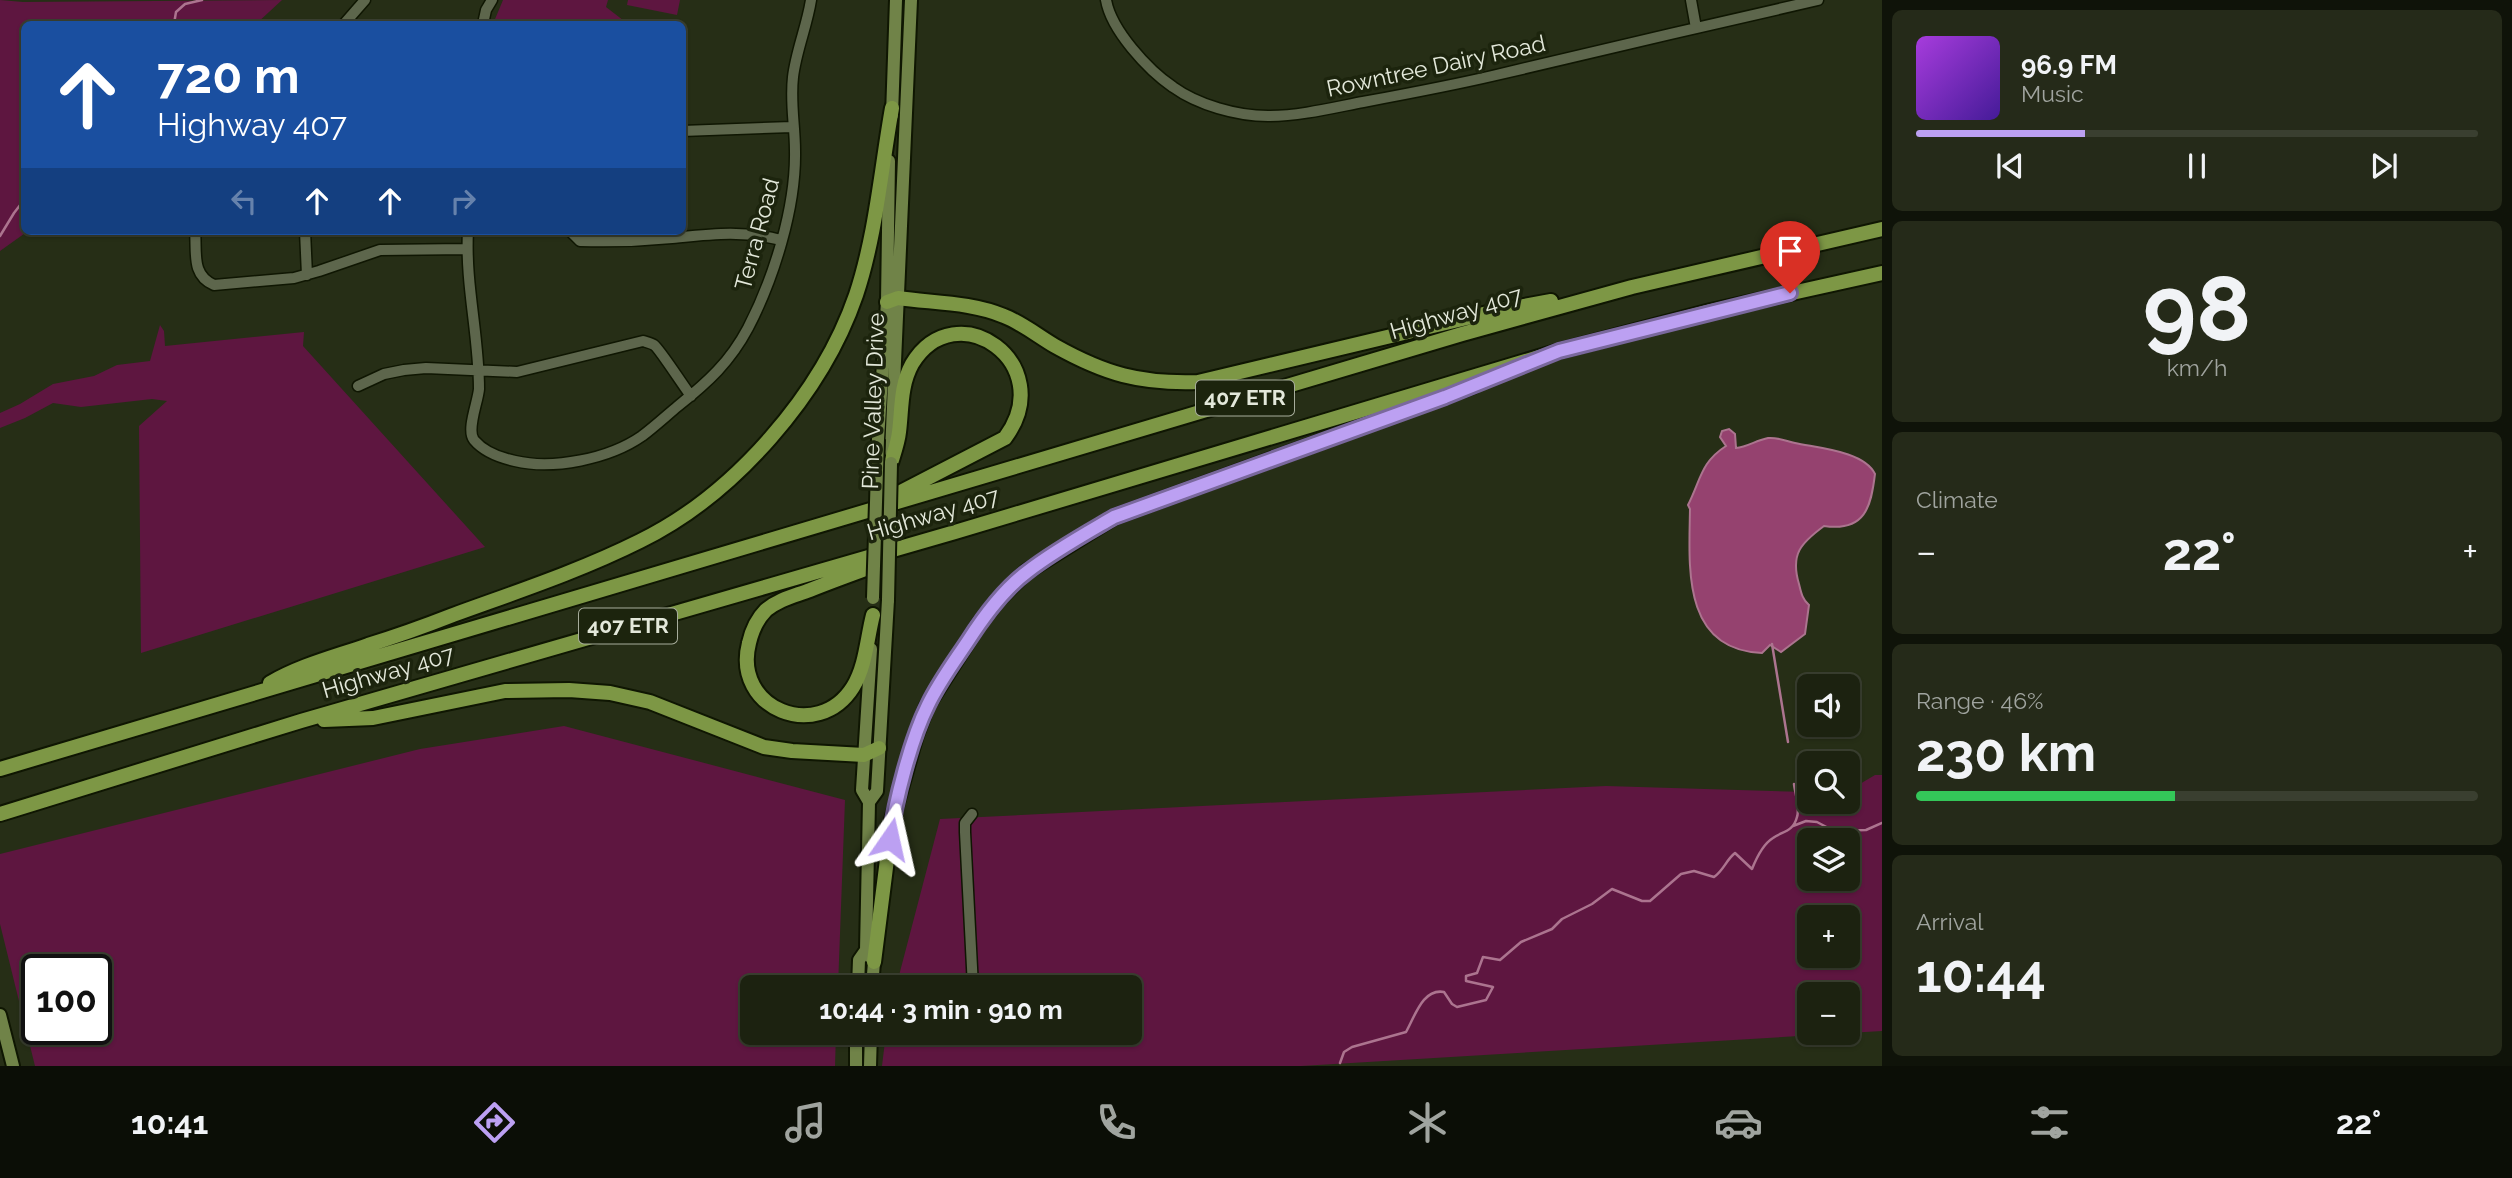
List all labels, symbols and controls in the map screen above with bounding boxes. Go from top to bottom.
street label: Rowntree Dairy Road [1324,29,1548,102]
text: 720 m [157,47,300,104]
icon: ahead [42,49,133,140]
text: 96.9 FM [2021,50,2117,80]
text: Music [2021,80,2084,107]
text: Highway 407 [157,106,347,143]
icon: previous [1991,147,2029,185]
icon: pause [2178,147,2216,185]
icon: next [2365,147,2403,185]
street label: Terra Road [729,175,784,293]
icon: left [225,182,263,220]
icon: ahead [298,182,336,220]
icon: ahead [371,182,409,220]
icon: right [444,182,482,220]
pin [1760,221,1820,293]
icon: arrive [1771,232,1809,270]
text: 98 [2143,255,2251,362]
street label: Highway 407 [1387,281,1526,344]
street label: Pine Valley Drive [856,312,889,490]
text: km/h [2167,354,2227,381]
road number: 407 ETR [1196,380,1294,416]
street label: Highway 407 [864,482,1003,545]
text: Climate [1916,486,1998,513]
text: 22° [2163,521,2236,582]
text: − [1916,529,1936,574]
text: + [2462,529,2478,574]
road number: 407 ETR [579,608,677,644]
street label: Highway 407 [319,640,458,703]
map controls [1797,674,1860,1045]
button: sound [1797,674,1860,737]
text: Range · 46% [1916,687,2043,714]
text: 230 km [1916,722,2096,783]
button: search [1797,751,1860,814]
position arrow [853,802,927,876]
button: layers [1797,828,1860,891]
button: + [1797,905,1860,968]
text: Arrival [1916,908,1983,935]
text: 10:44 [1916,943,2046,1004]
speed limit sign: 100 [21,954,112,1045]
button: − [1797,982,1860,1045]
text: 10:44 · 3 min · 910 m [819,995,1063,1025]
icon: directions [470,1098,519,1147]
icon: music [781,1098,830,1147]
icon: phone [1092,1098,1141,1147]
icon: climate [1403,1098,1452,1147]
icon: car [1714,1098,1763,1147]
icon: filters [2025,1098,2074,1147]
text: 10:41 [131,1104,208,1141]
text: 22° [2336,1104,2381,1141]

